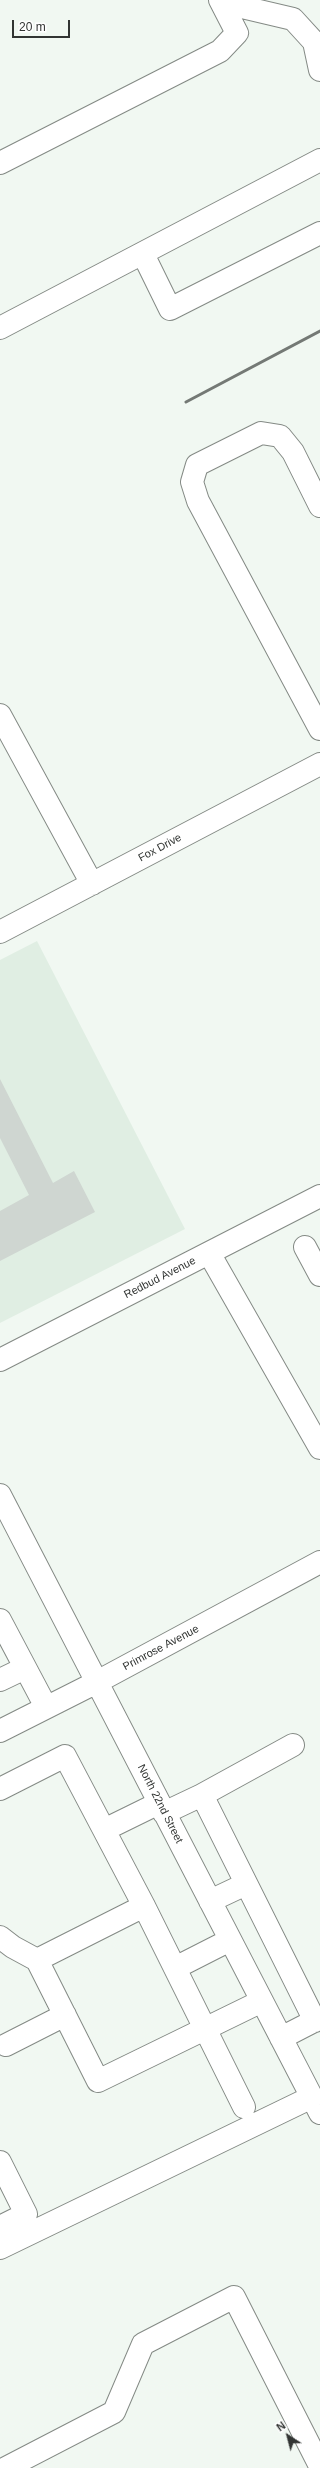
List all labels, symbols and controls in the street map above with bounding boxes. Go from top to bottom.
scale bar [14,12,72,38]
text: 20 m [19,20,46,34]
street label: Fox Drive [136,831,184,865]
street label: Redbud Avenue [122,1254,198,1302]
street label: Primrose Avenue [121,1622,201,1674]
street label: North 22nd Street [134,1762,186,1846]
north arrow [268,2416,308,2456]
text: N [274,2419,288,2433]

